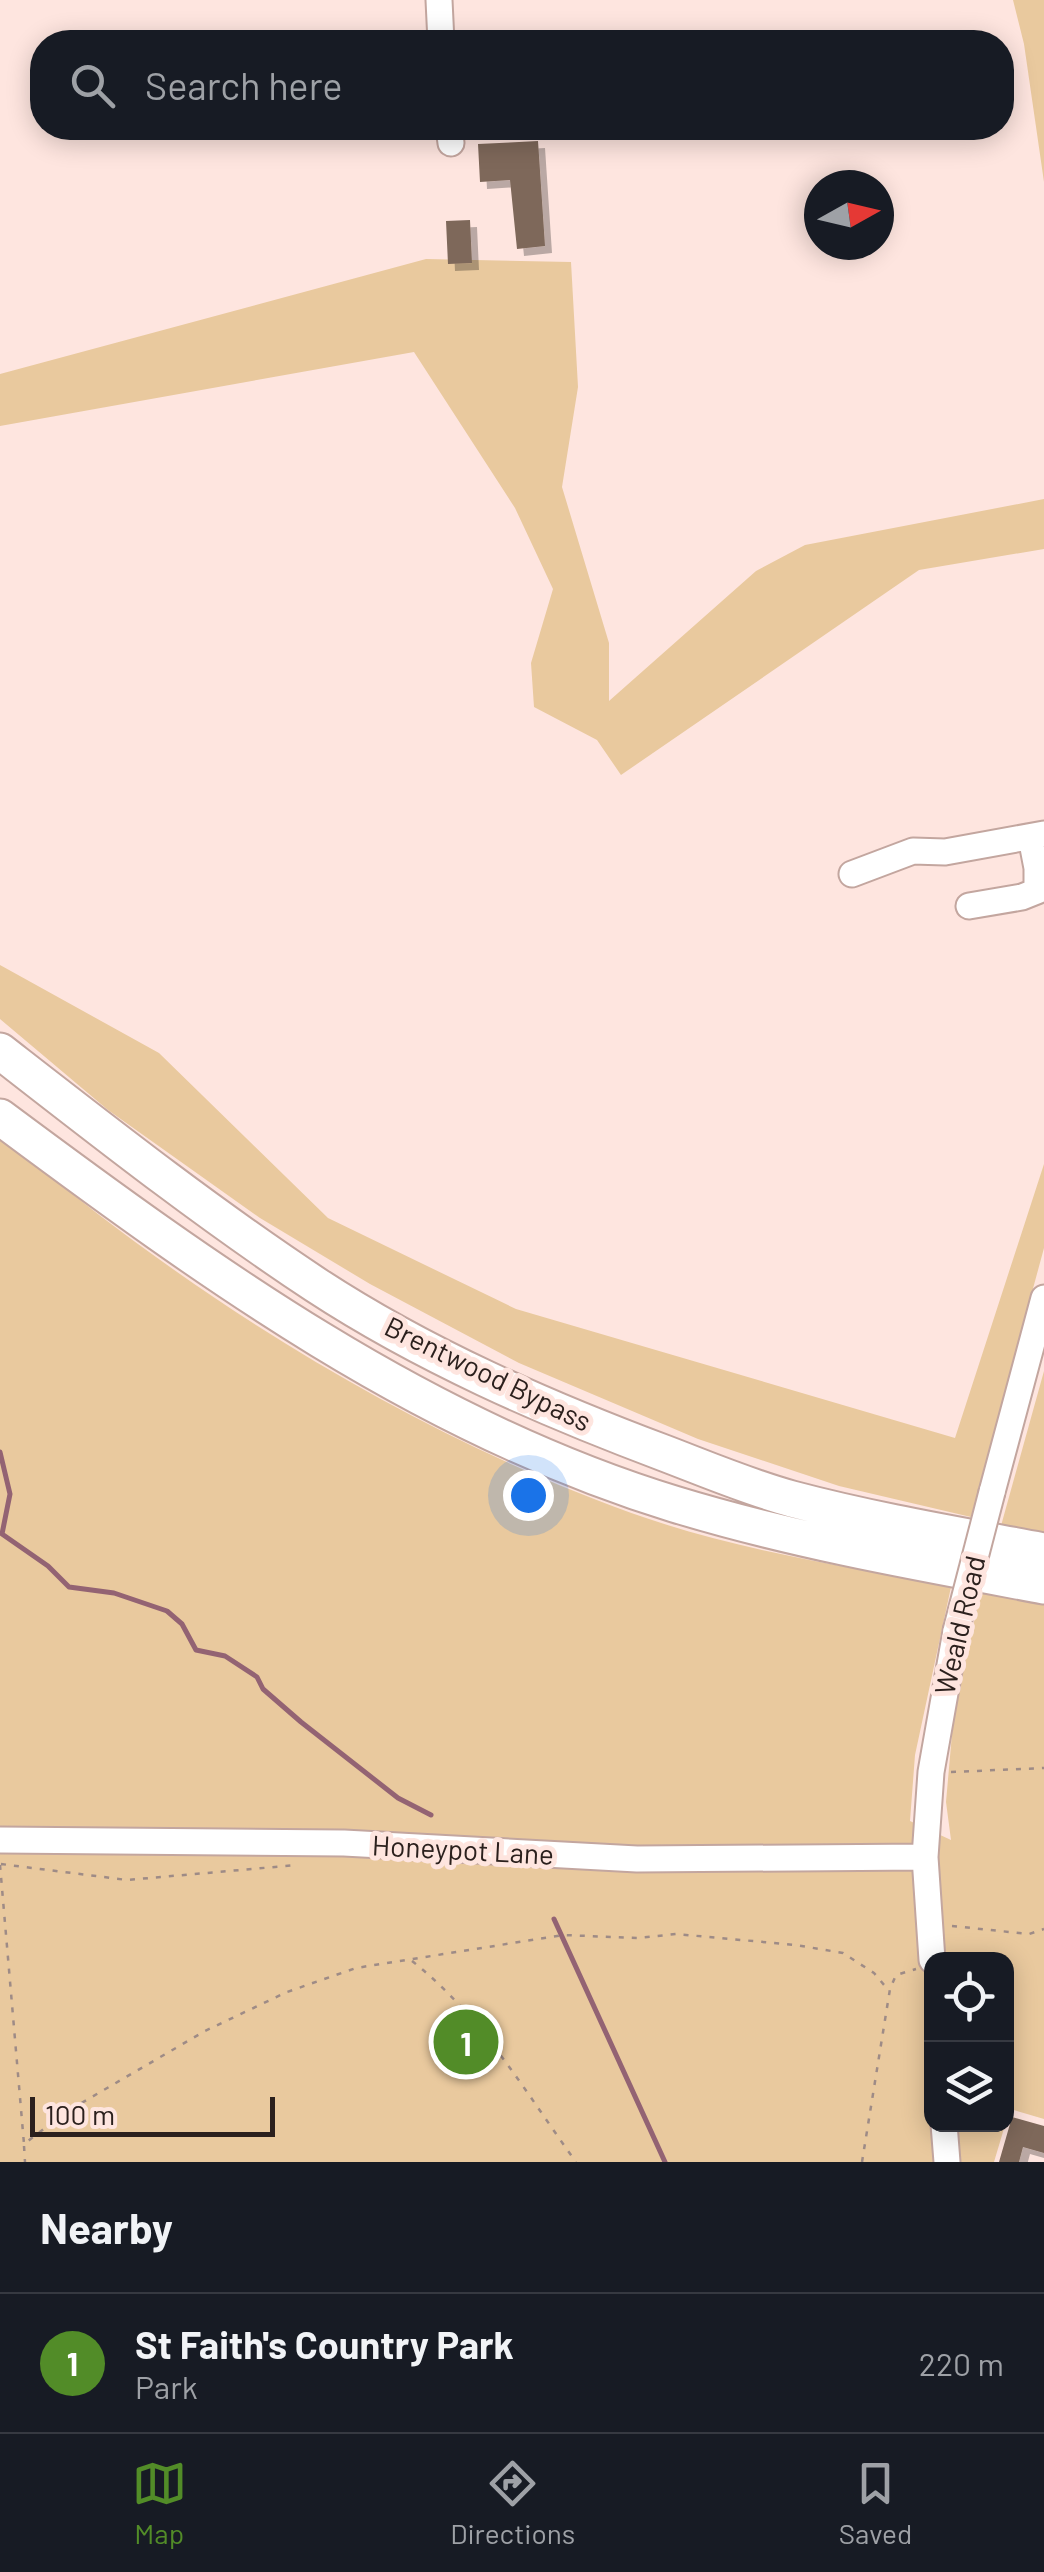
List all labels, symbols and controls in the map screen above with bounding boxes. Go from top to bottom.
search box [30,30,1014,140]
icon: search [65,58,120,113]
text: Search here [145,62,343,108]
north arrow [804,170,894,260]
street label: Brentwood Bypass [380,1308,597,1438]
your location [503,1470,554,1521]
street label: Weald Road [927,1552,992,1698]
street label: Honeypot Lane [371,1827,555,1871]
map controls [924,1952,1014,2132]
button: locate [924,1952,1014,2042]
pin: 1 [434,2004,498,2080]
button: layers [924,2042,1014,2132]
scale bar [30,2092,275,2136]
text: 100 m [45,2097,115,2131]
text: Nearby [40,2202,173,2252]
text: St Faith's Country Park [135,2321,514,2367]
text: 1 [67,2344,78,2382]
text: 220 m [919,2344,1004,2382]
text: Park [135,2367,198,2405]
tab: Map [132,2456,187,2550]
tab: Directions [450,2456,575,2550]
tab: Saved [839,2456,912,2550]

